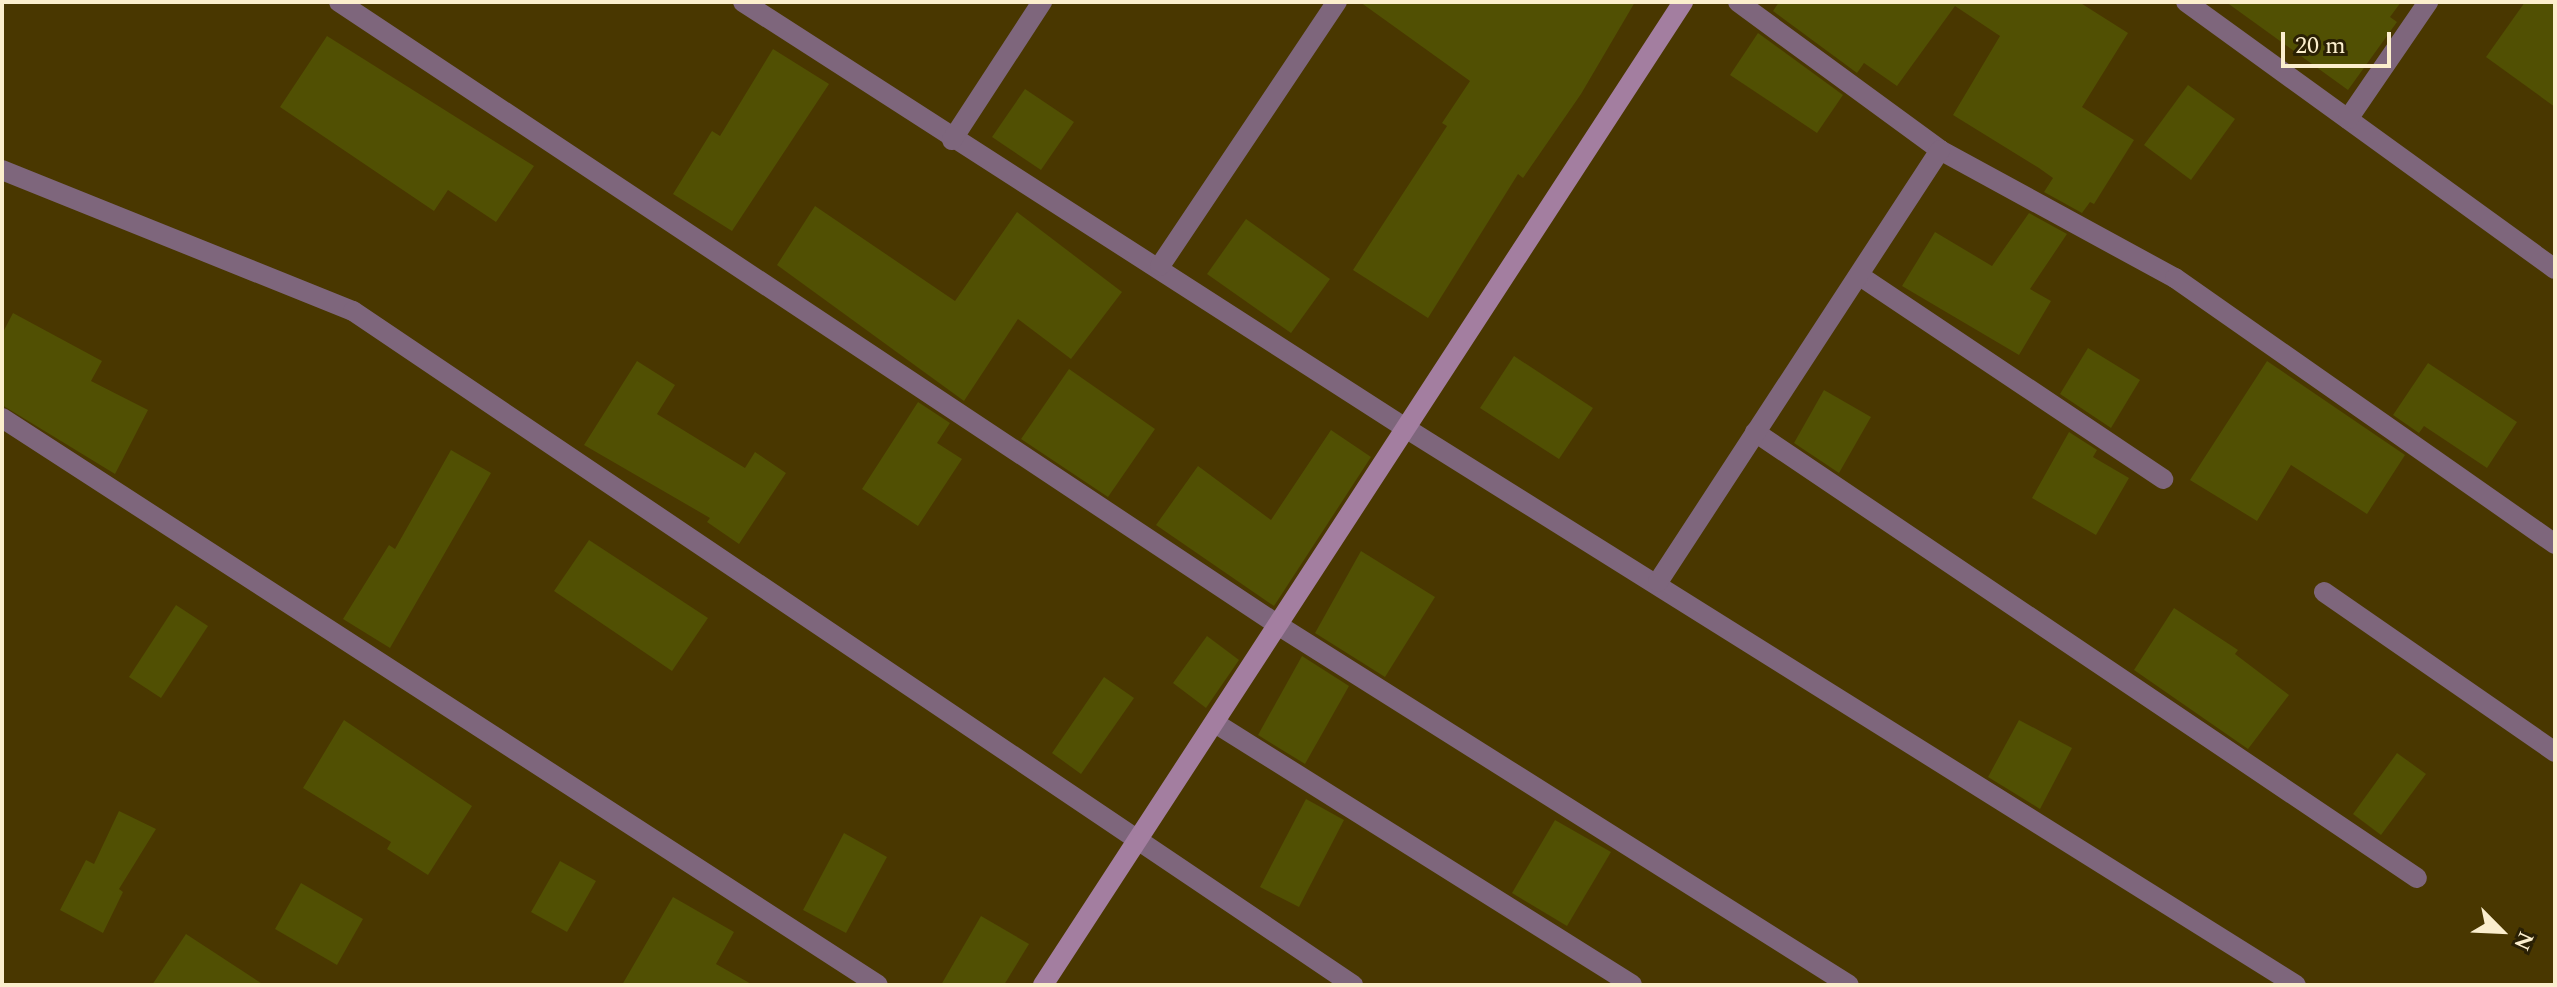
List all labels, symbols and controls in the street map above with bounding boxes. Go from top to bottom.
scale bar [2285,16,2395,66]
text: 20 m [2295,28,2346,64]
north arrow [2461,891,2541,971]
text: N [2505,926,2542,956]

